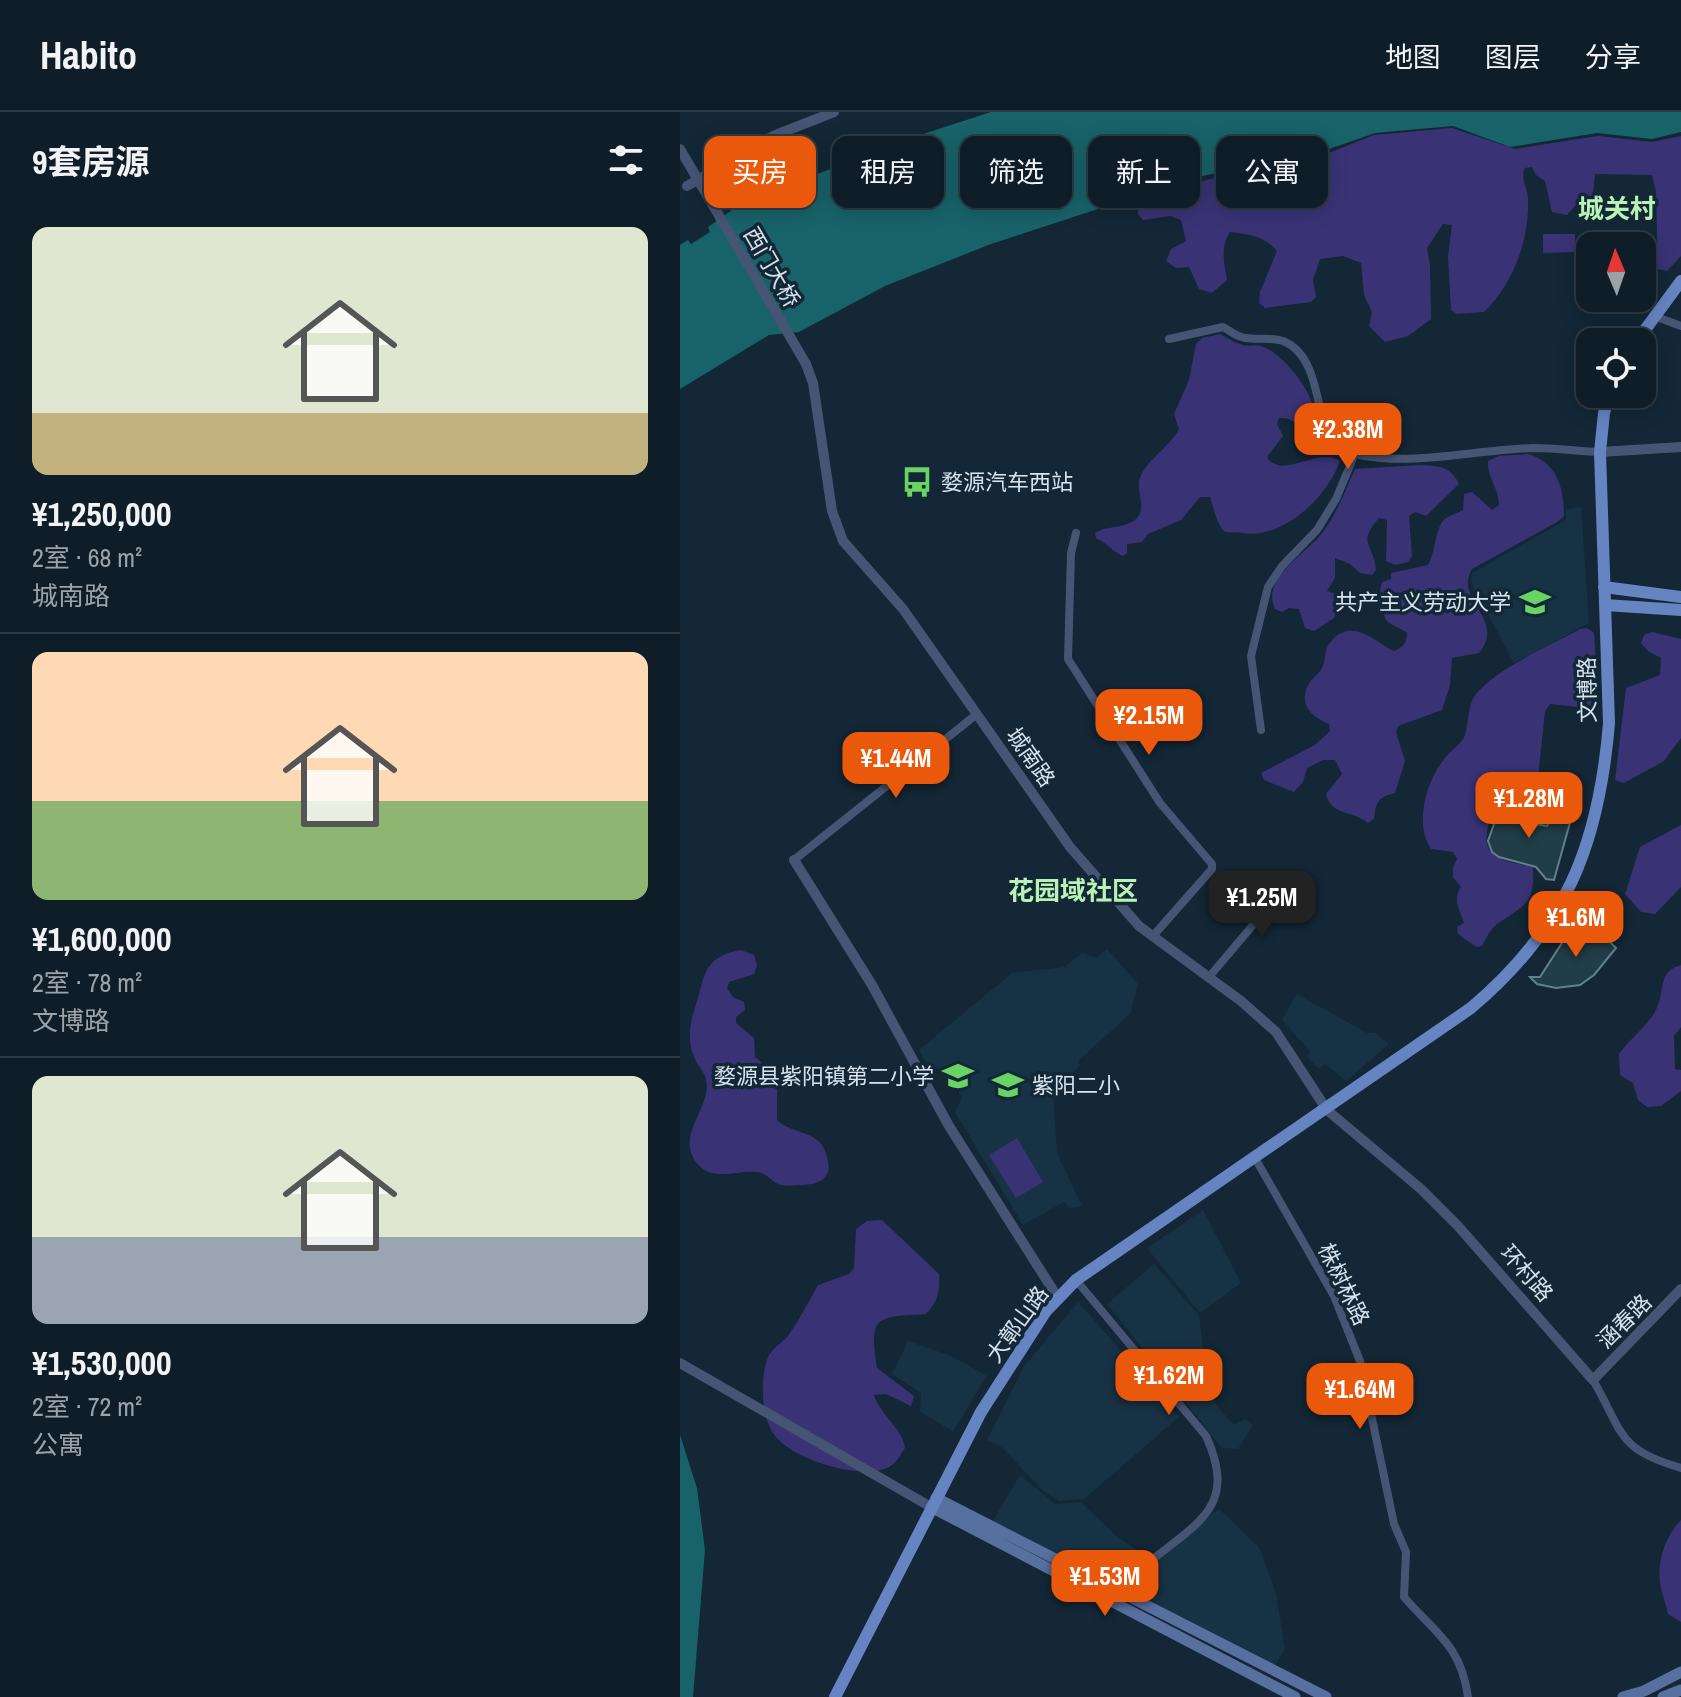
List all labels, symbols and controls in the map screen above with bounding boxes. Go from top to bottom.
text: Habito [40,30,137,81]
text: 地图 [1385,38,1441,76]
text: 图层 [1485,38,1541,76]
text: 分享 [1585,38,1641,76]
chip: 买房 [704,136,816,208]
chip: 租房 [832,136,944,208]
chip: 筛选 [960,136,1072,208]
chip: 新上 [1088,136,1200,208]
chip: 公寓 [1216,136,1328,208]
icon: filters [604,138,648,182]
text: 9套房源 [32,139,150,185]
district label: 城关村 [1578,191,1656,226]
street label: 西门大桥 [737,221,807,313]
north arrow [1576,232,1656,312]
map controls [1576,232,1656,408]
icon: home [268,279,412,423]
button: locate [1576,328,1656,408]
pin: ¥2.38M [1283,403,1413,471]
text: ¥2.38M [1312,411,1384,446]
bus stop icon: 婺源汽车西站 [900,465,934,499]
place label: 婺源汽车西站 [941,467,1073,497]
text: ¥1,250,000 [32,491,172,537]
text: 2室 · 68 m² [32,540,142,575]
text: 城南路 [32,578,110,613]
school or university icon: 共产主义劳动大学 [1518,585,1552,619]
place label: 共产主义劳动大学 [1335,587,1511,617]
street label: 文博路 [1571,657,1603,723]
pin: ¥2.15M [1084,689,1214,757]
text: ¥2.15M [1113,697,1185,732]
icon: home [268,704,412,848]
street label: 城南路 [1000,721,1062,793]
pin: ¥1.44M [831,732,961,800]
text: ¥1.44M [860,740,932,775]
pin: ¥1.28M [1464,772,1594,840]
text: ¥1.28M [1493,780,1565,815]
pin: ¥1.25M [1197,871,1327,939]
district label: 花园域社区 [1008,873,1138,908]
text: ¥1.25M [1226,879,1298,914]
pin: ¥1.6M [1520,891,1632,959]
text: ¥1.6M [1546,899,1606,934]
text: ¥1,600,000 [32,916,172,962]
text: 2室 · 78 m² [32,965,142,1000]
text: 文博路 [32,1003,110,1038]
school or university icon: 婺源县紫阳镇第二小学 [941,1059,975,1093]
place label: 婺源县紫阳镇第二小学 [714,1061,934,1091]
school or university icon: 紫阳二小 [991,1068,1025,1102]
place label: 紫阳二小 [1032,1070,1120,1100]
icon: home [268,1128,412,1272]
street label: 株树林路 [1311,1238,1377,1330]
street label: 环村路 [1494,1238,1560,1308]
street label: 大鄣山路 [979,1280,1055,1368]
street label: 涵春路 [1590,1287,1658,1355]
text: ¥1,530,000 [32,1340,172,1386]
pin: ¥1.62M [1104,1349,1234,1417]
text: ¥1.62M [1133,1357,1205,1392]
pin: ¥1.64M [1295,1363,1425,1431]
text: ¥1.64M [1324,1371,1396,1406]
text: 2室 · 72 m² [32,1389,142,1424]
text: 公寓 [32,1427,84,1462]
pin: ¥1.53M [1040,1550,1170,1618]
text: ¥1.53M [1069,1558,1141,1593]

